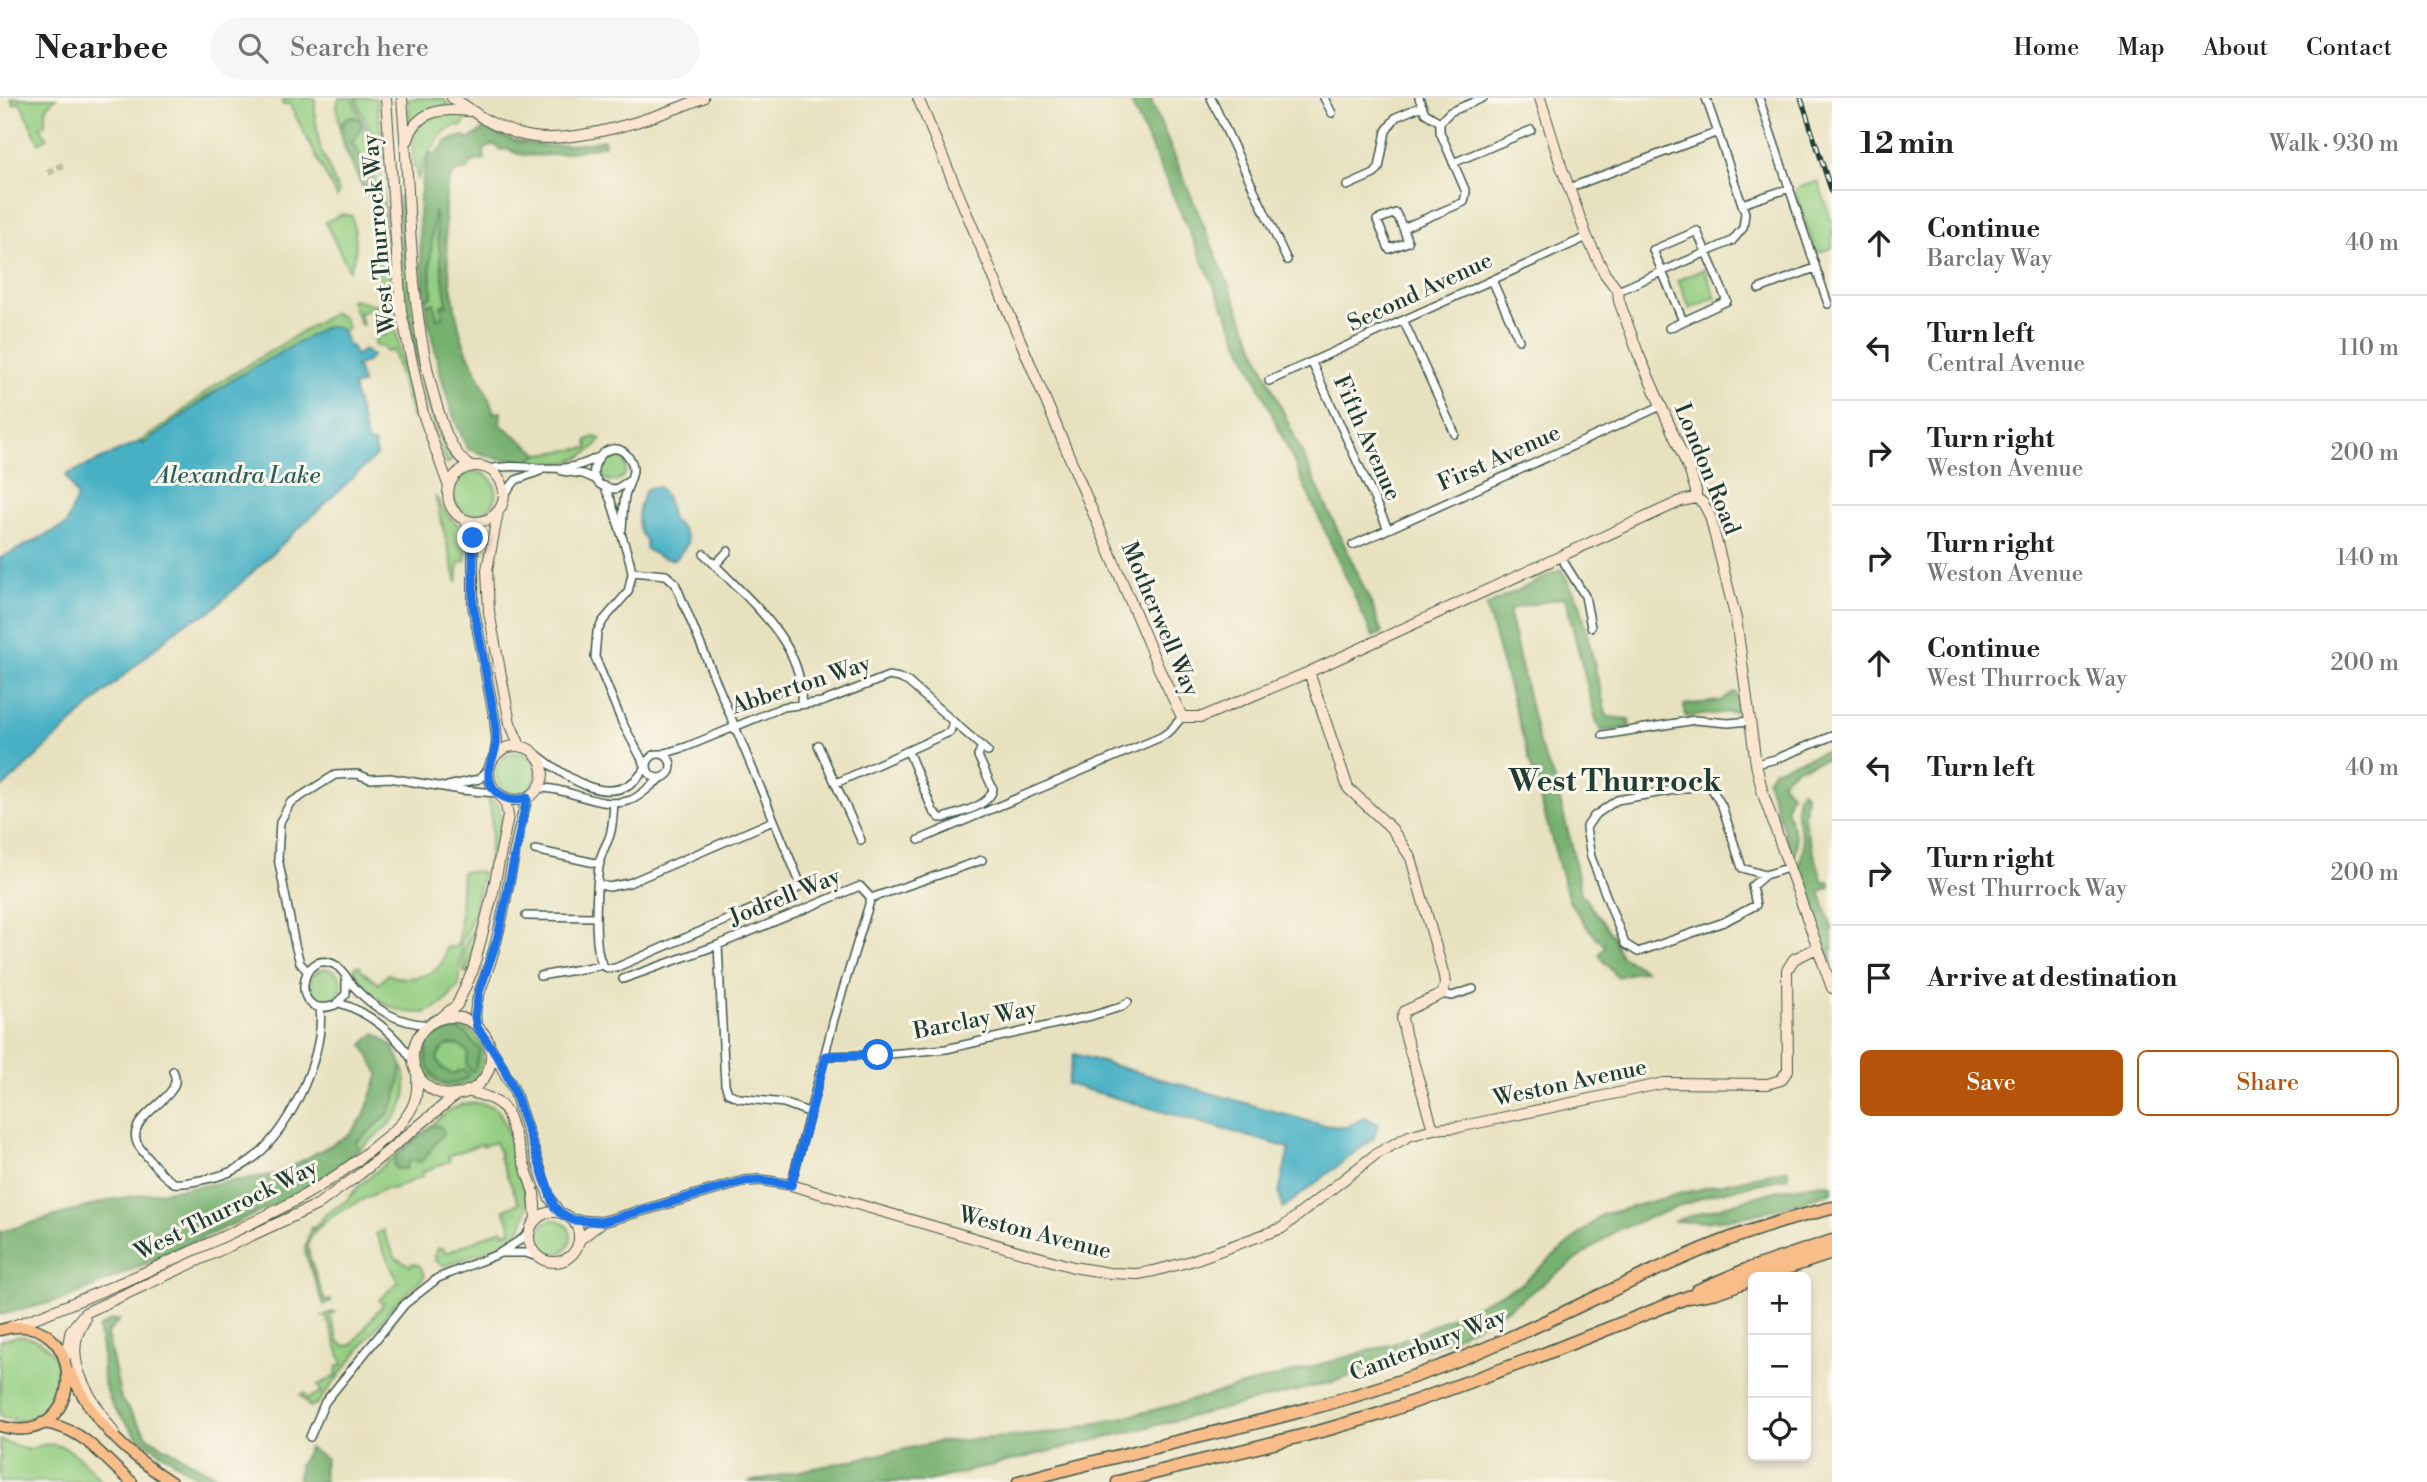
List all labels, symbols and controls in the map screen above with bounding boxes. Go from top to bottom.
search box [210,17,700,80]
text: Nearbee [35,28,168,69]
icon: search [234,29,272,67]
text: Search here [290,32,429,64]
text: Home [2014,33,2079,63]
text: Map [2117,33,2165,63]
text: About [2203,33,2268,63]
text: Contact [2306,33,2392,63]
text: 12 min [1860,125,1954,163]
text: Walk · 930 m [2269,130,2399,158]
street label: West Thurrock Way [356,132,402,336]
text: Continue [1927,213,2040,245]
icon: ahead [1860,224,1898,262]
text: 40 m [2345,229,2399,257]
text: Barclay Way [1927,245,2052,273]
street label: Second Avenue [1343,246,1497,338]
text: Turn left [1927,318,2035,350]
icon: left [1860,329,1898,367]
text: 110 m [2339,334,2399,362]
text: Central Avenue [1927,350,2085,378]
street label: Fifth Avenue [1327,371,1407,505]
street label: London Road [1668,399,1746,539]
street label: First Avenue [1433,418,1565,498]
text: Turn right [1927,423,2055,455]
icon: right [1860,434,1898,472]
text: 200 m [2331,439,2399,467]
text: Weston Avenue [1927,455,2083,483]
water label: Alexandra Lake [153,461,320,491]
route end [457,522,488,553]
text: Turn right [1927,528,2055,560]
street label: Motherwell Way [1115,537,1206,701]
icon: right [1860,539,1898,577]
text: 140 m [2336,544,2399,572]
text: Weston Avenue [1927,560,2083,588]
text: Continue [1927,633,2040,665]
icon: ahead [1860,644,1898,682]
street label: Abberton Way [727,649,875,721]
text: 200 m [2331,649,2399,677]
text: West Thurrock Way [1927,665,2127,693]
icon: left [1860,749,1898,787]
text: Turn left [1927,752,2035,784]
text: 40 m [2345,754,2399,782]
district label: West Thurrock [1507,763,1722,801]
text: Turn right [1927,843,2055,875]
icon: right [1860,854,1898,892]
text: 200 m [2331,859,2399,887]
street label: Jodrell Way [724,862,846,932]
text: West Thurrock Way [1927,875,2127,903]
icon: arrive [1860,959,1898,997]
text: Arrive at destination [1927,962,2177,994]
street label: Barclay Way [910,994,1040,1046]
route start [862,1039,893,1070]
button: Save [1860,1050,2123,1116]
button: Share [2137,1050,2399,1116]
street label: Weston Avenue [1490,1053,1649,1113]
street label: West Thurrock Way [129,1153,323,1267]
street label: Weston Avenue [955,1200,1114,1265]
map controls [1748,1272,1811,1461]
button: + [1748,1272,1811,1335]
street label: Canterbury Way [1346,1302,1511,1388]
button: − [1748,1335,1811,1398]
button: locate [1748,1398,1811,1461]

